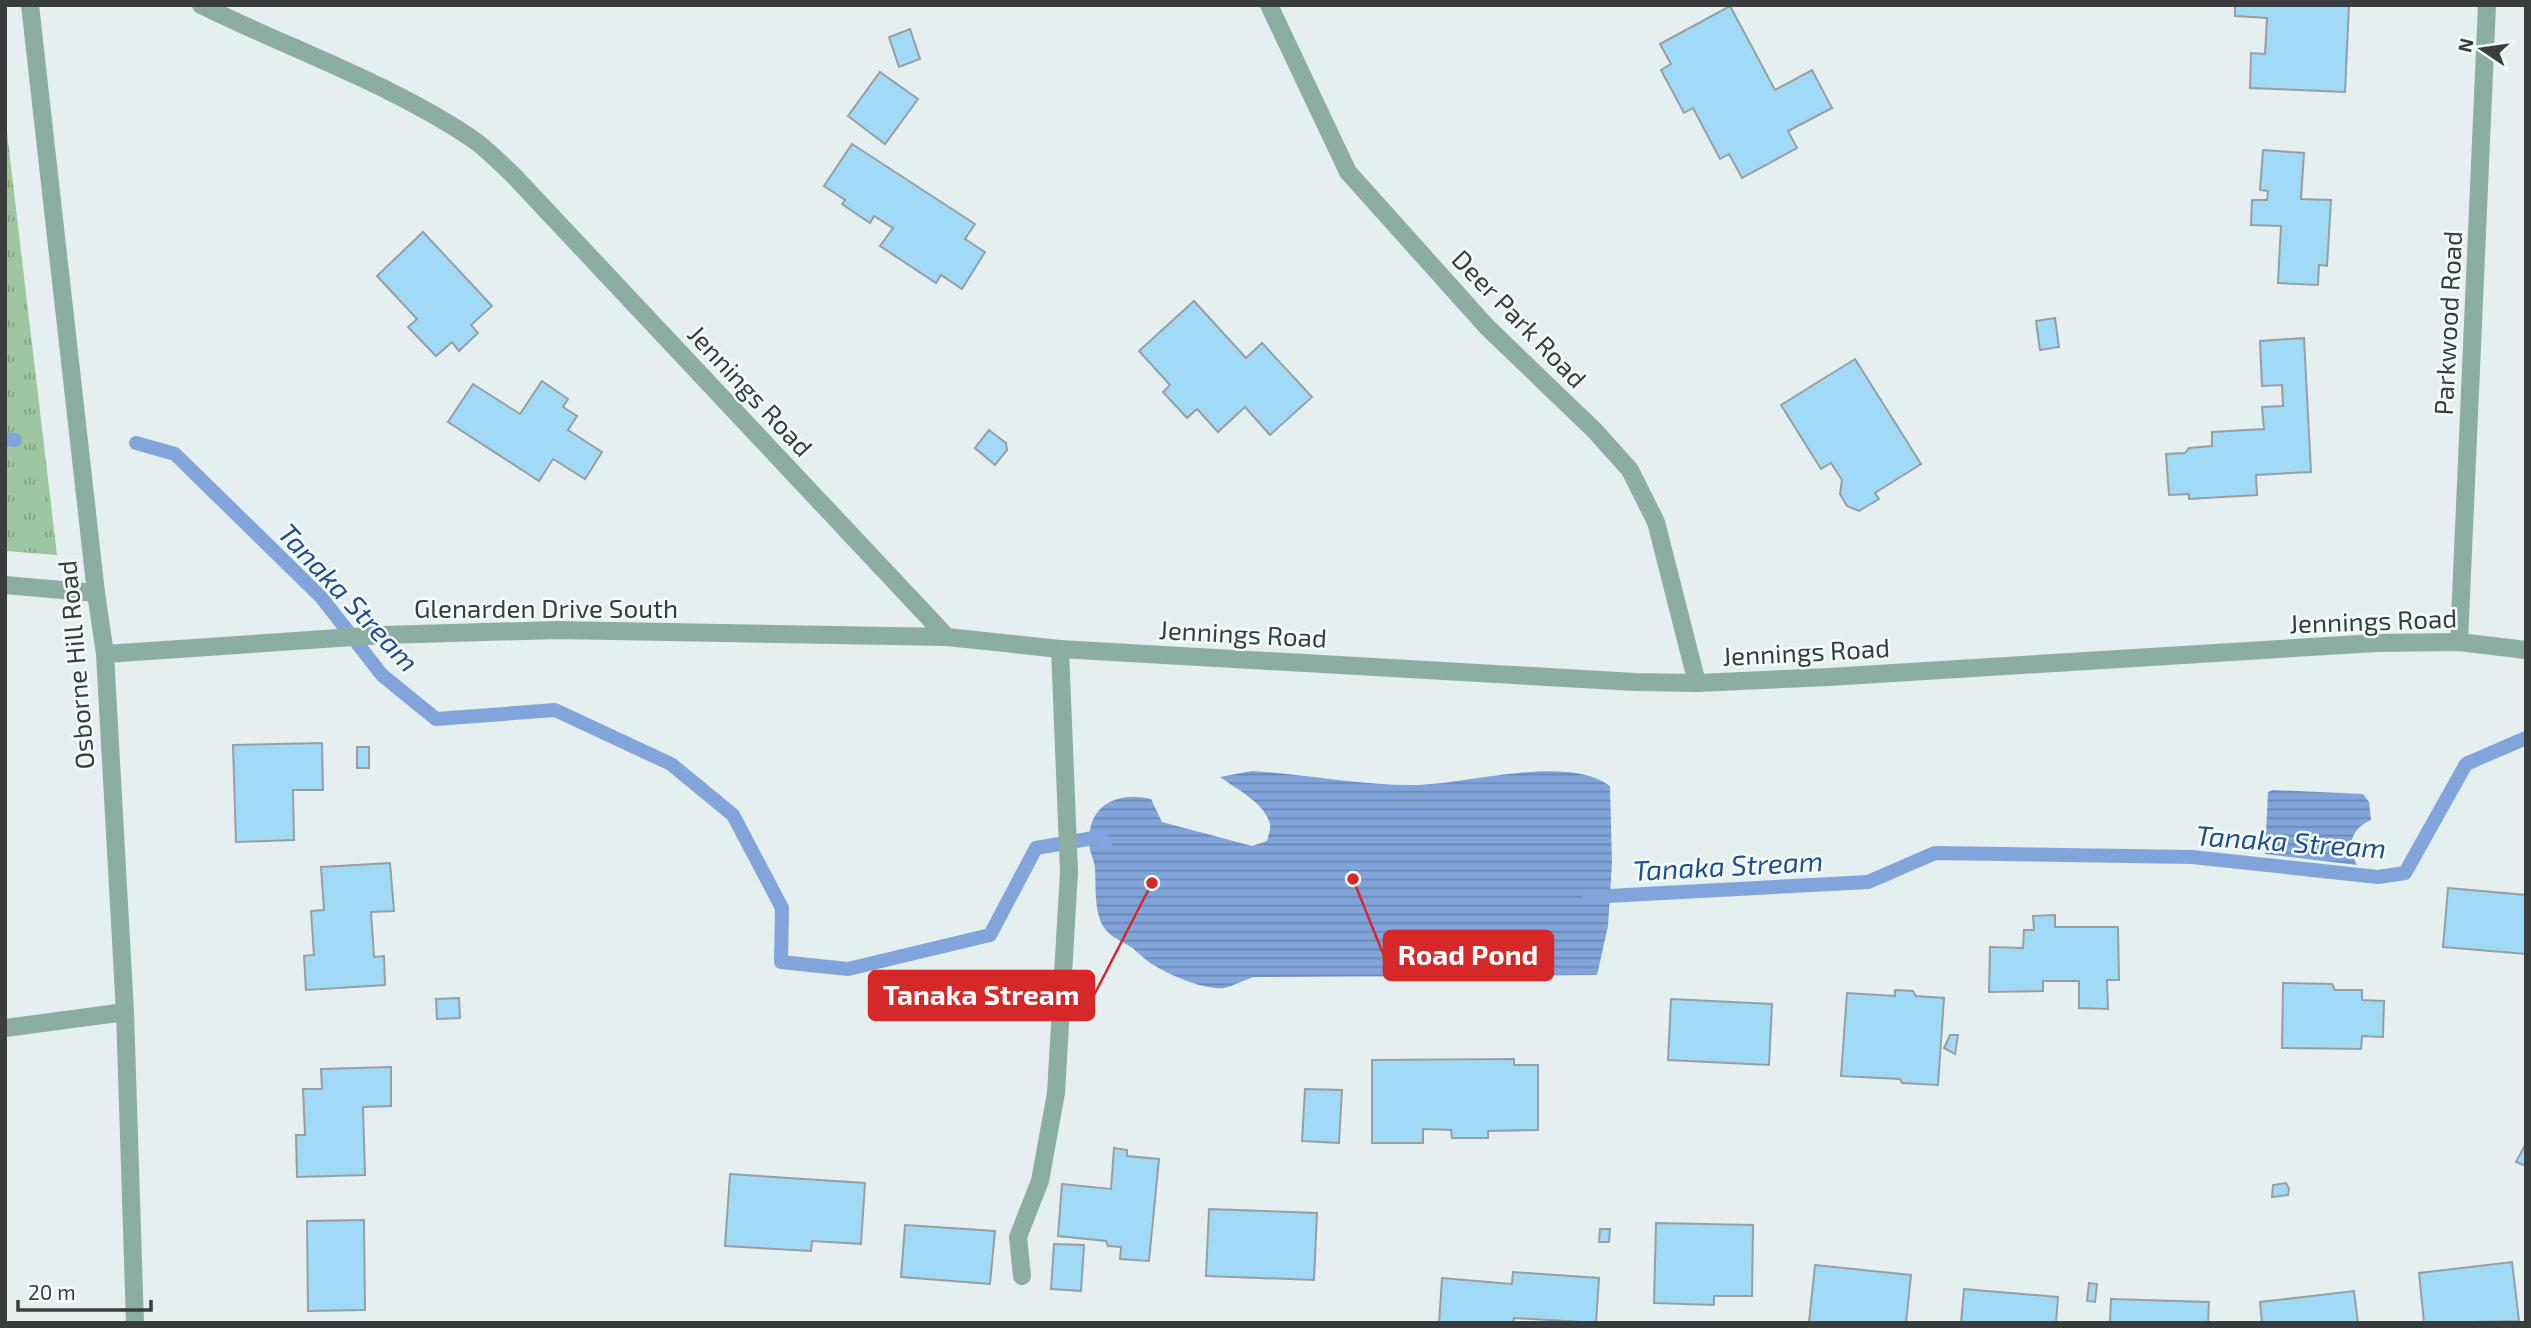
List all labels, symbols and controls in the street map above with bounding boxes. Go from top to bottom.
north arrow [2447,14,2517,84]
text: N [2452,36,2478,54]
street label: Parkwood Road [2427,230,2467,416]
street label: Deer Park Road [1447,243,1593,393]
street label: Jennings Road [682,318,820,462]
water label: Tanaka Stream [272,516,426,678]
street label: Osborne Hill Road [50,559,100,771]
street label: Glenarden Drive South [414,592,678,623]
street label: Jennings Road [2289,602,2457,638]
street label: Jennings Road [1158,613,1328,653]
street label: Jennings Road [1721,631,1891,671]
water label: Tanaka Stream [2195,817,2387,865]
water label: Tanaka Stream [1632,843,1824,887]
callout: Road Pond [1384,931,1553,980]
text: Road Pond [1398,937,1538,971]
callout: Tanaka Stream [869,971,1094,1020]
text: Tanaka Stream [883,977,1079,1011]
scale bar [18,1268,150,1312]
text: 20 m [28,1279,76,1304]

